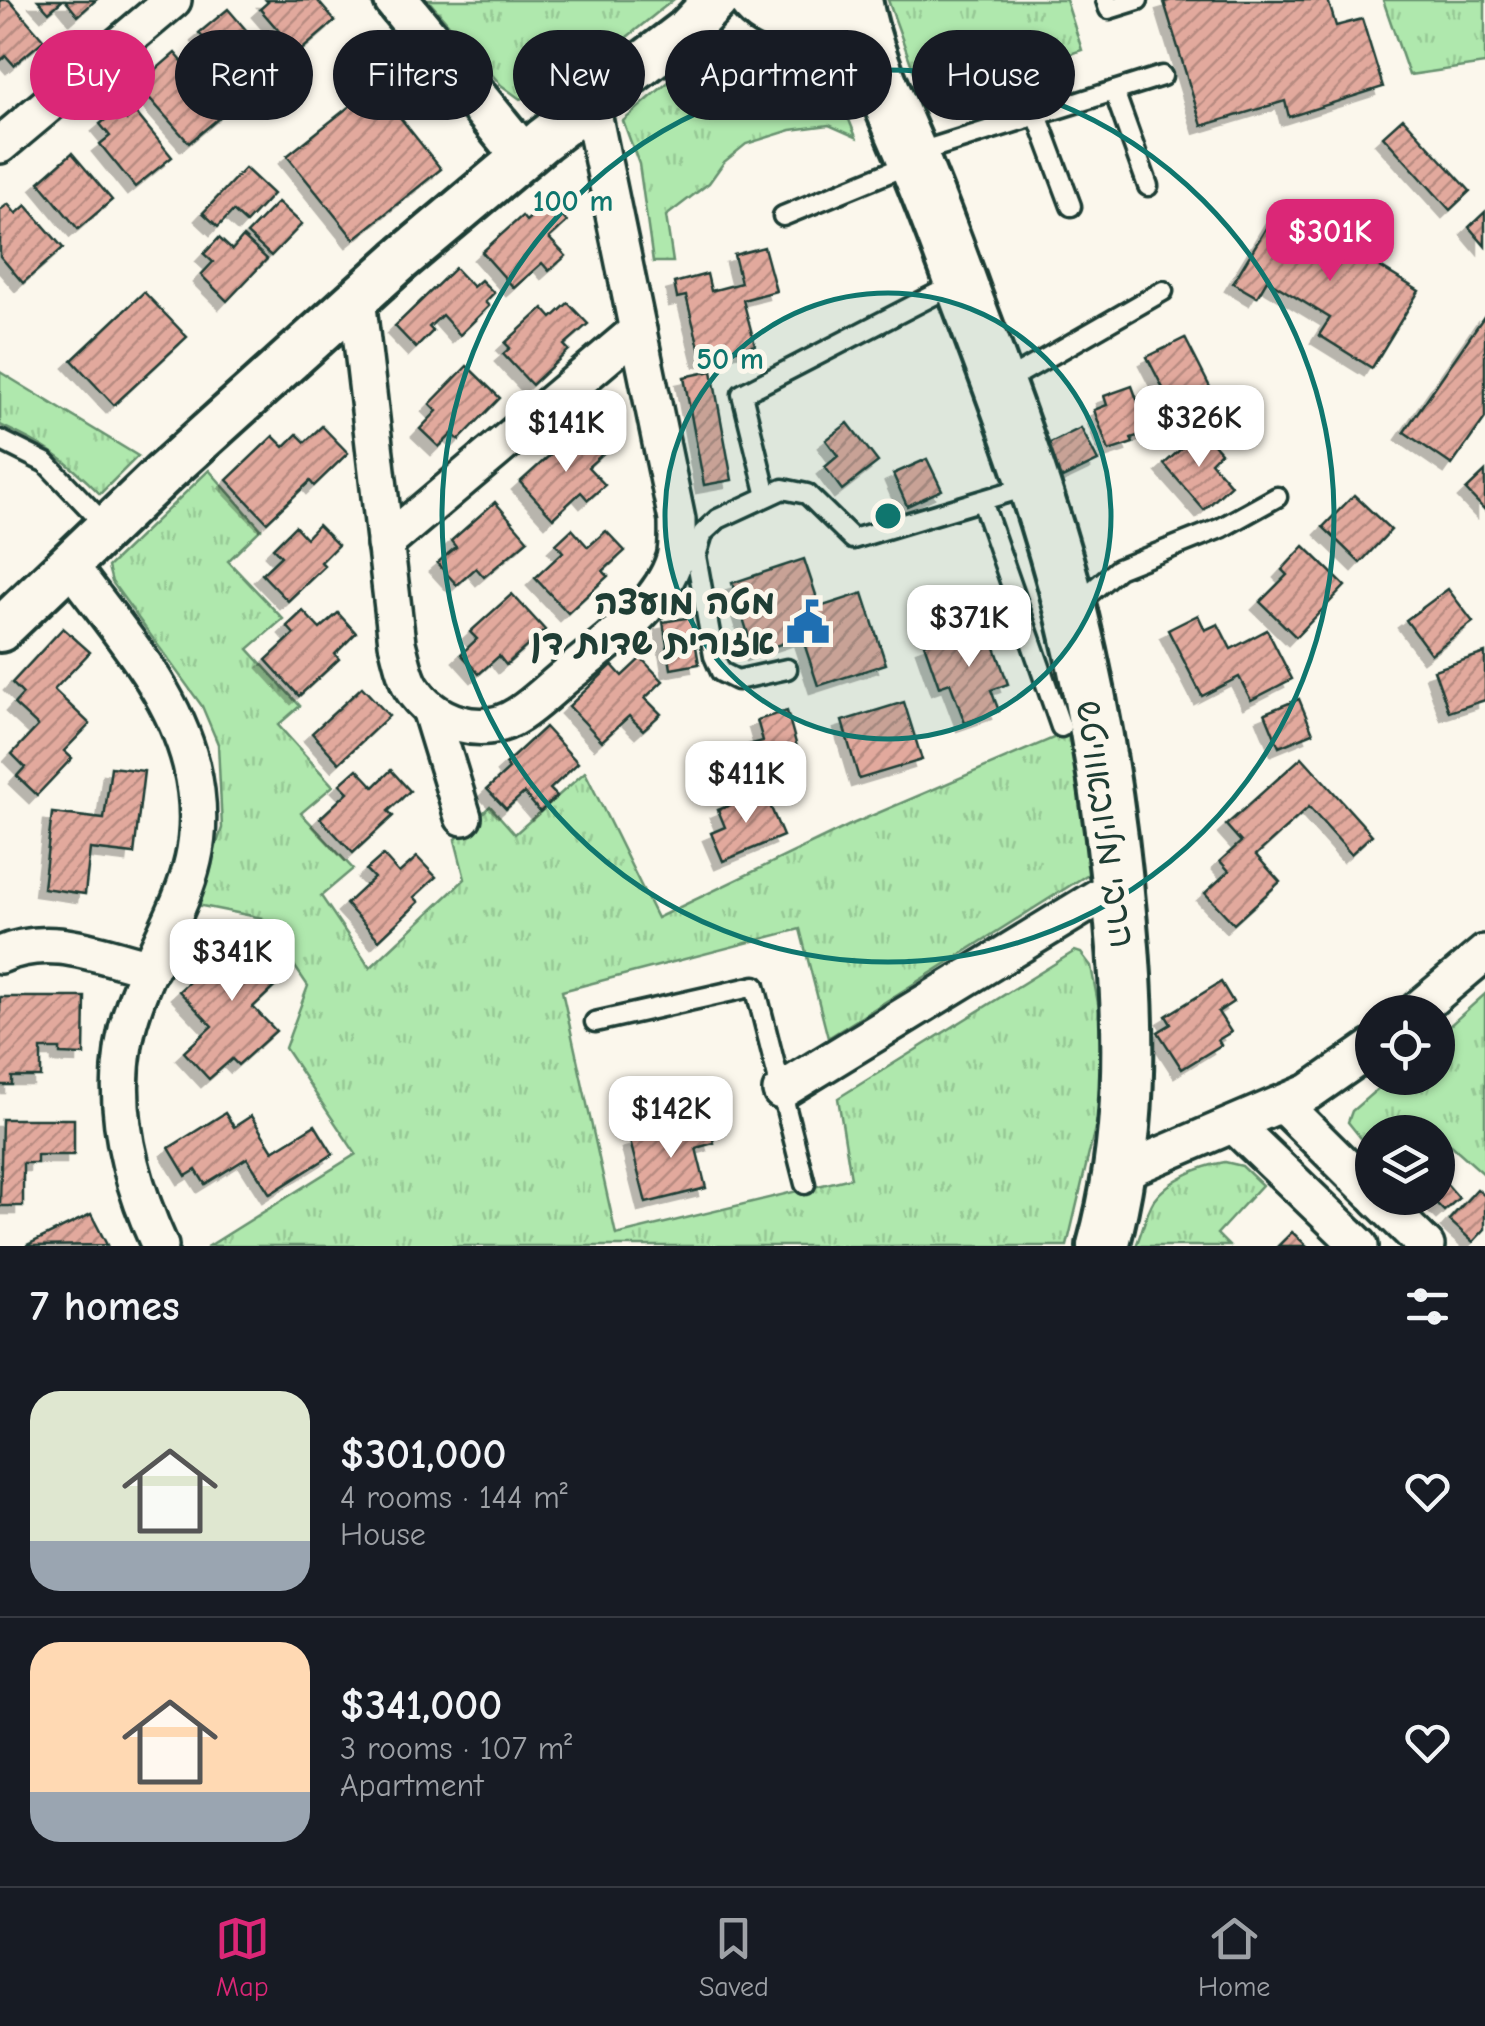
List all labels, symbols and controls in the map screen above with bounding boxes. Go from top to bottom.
chip: Buy [30,30,155,120]
chip: Rent [175,30,313,120]
chip: Filters [333,30,493,120]
chip: New [513,30,645,120]
chip: Apartment [665,30,892,120]
chip: House [912,30,1075,120]
text: 100 m [533,184,613,219]
pin: $301K [1260,199,1400,284]
text: $301K [1288,213,1372,250]
text: 50 m [696,342,764,377]
pin: $326K [1129,385,1269,470]
pin: $141K [496,390,636,475]
text: $326K [1156,399,1242,436]
text: $141K [527,404,605,441]
centre of rings [870,498,906,534]
place label: מטה מועצה אזורית שדות דן [531,582,775,664]
pin: $371K [899,585,1039,670]
public building icon: מטה מועצה אזורית שדות דן [784,598,832,646]
text: $371K [929,599,1009,636]
street label: הרבי מליובאוויטש [1068,698,1143,951]
pin: $411K [676,741,816,826]
text: $411K [707,755,785,792]
pin: $341K [162,919,302,1004]
text: $341K [192,933,272,970]
map controls [1355,995,1455,1215]
button: locate [1355,995,1455,1095]
pin: $142K [601,1076,741,1161]
text: $142K [631,1090,711,1127]
button: layers [1355,1115,1455,1215]
icon: filters [1400,1279,1455,1334]
text: 7 homes [30,1282,180,1331]
text: $301,000 [340,1430,507,1479]
icon: home [110,1431,230,1551]
icon: heart [1400,1464,1455,1519]
text: 4 rooms · 144 m² [340,1479,568,1516]
text: House [340,1516,426,1553]
text: $341,000 [340,1681,502,1730]
icon: home [110,1682,230,1802]
icon: heart [1400,1715,1455,1770]
text: 3 rooms · 107 m² [340,1730,572,1767]
text: Apartment [340,1767,483,1804]
tab: Map [215,1911,270,2003]
tab: Saved [699,1911,769,2003]
tab: Home [1198,1911,1270,2003]

